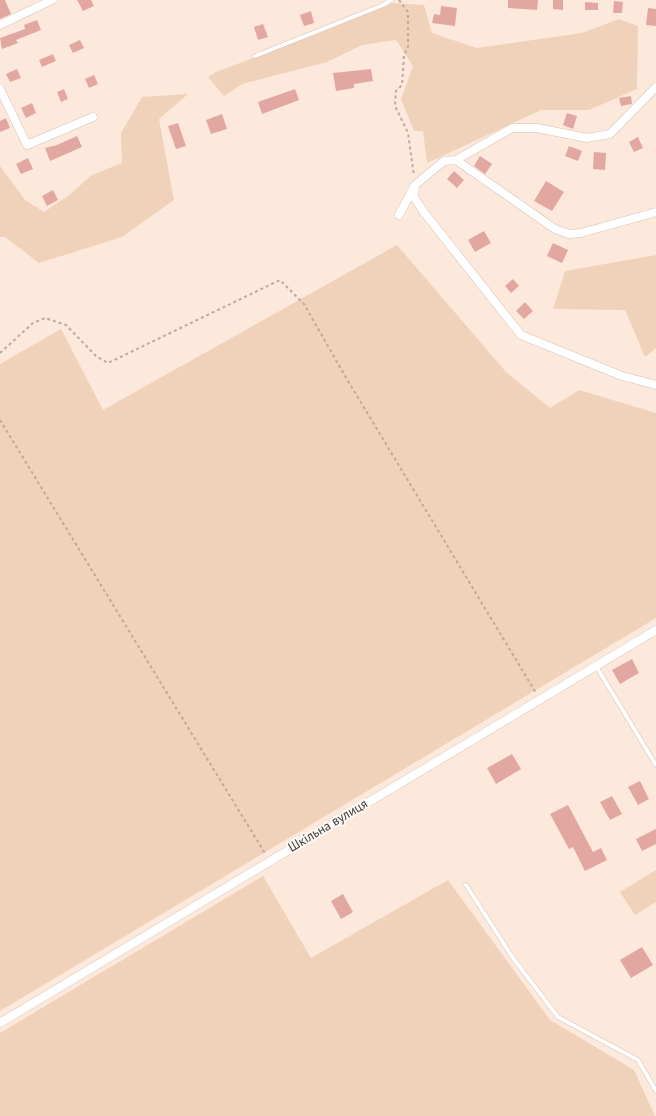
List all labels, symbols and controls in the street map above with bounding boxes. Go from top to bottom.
street label: Шкільна вулиця [285,796,371,856]

